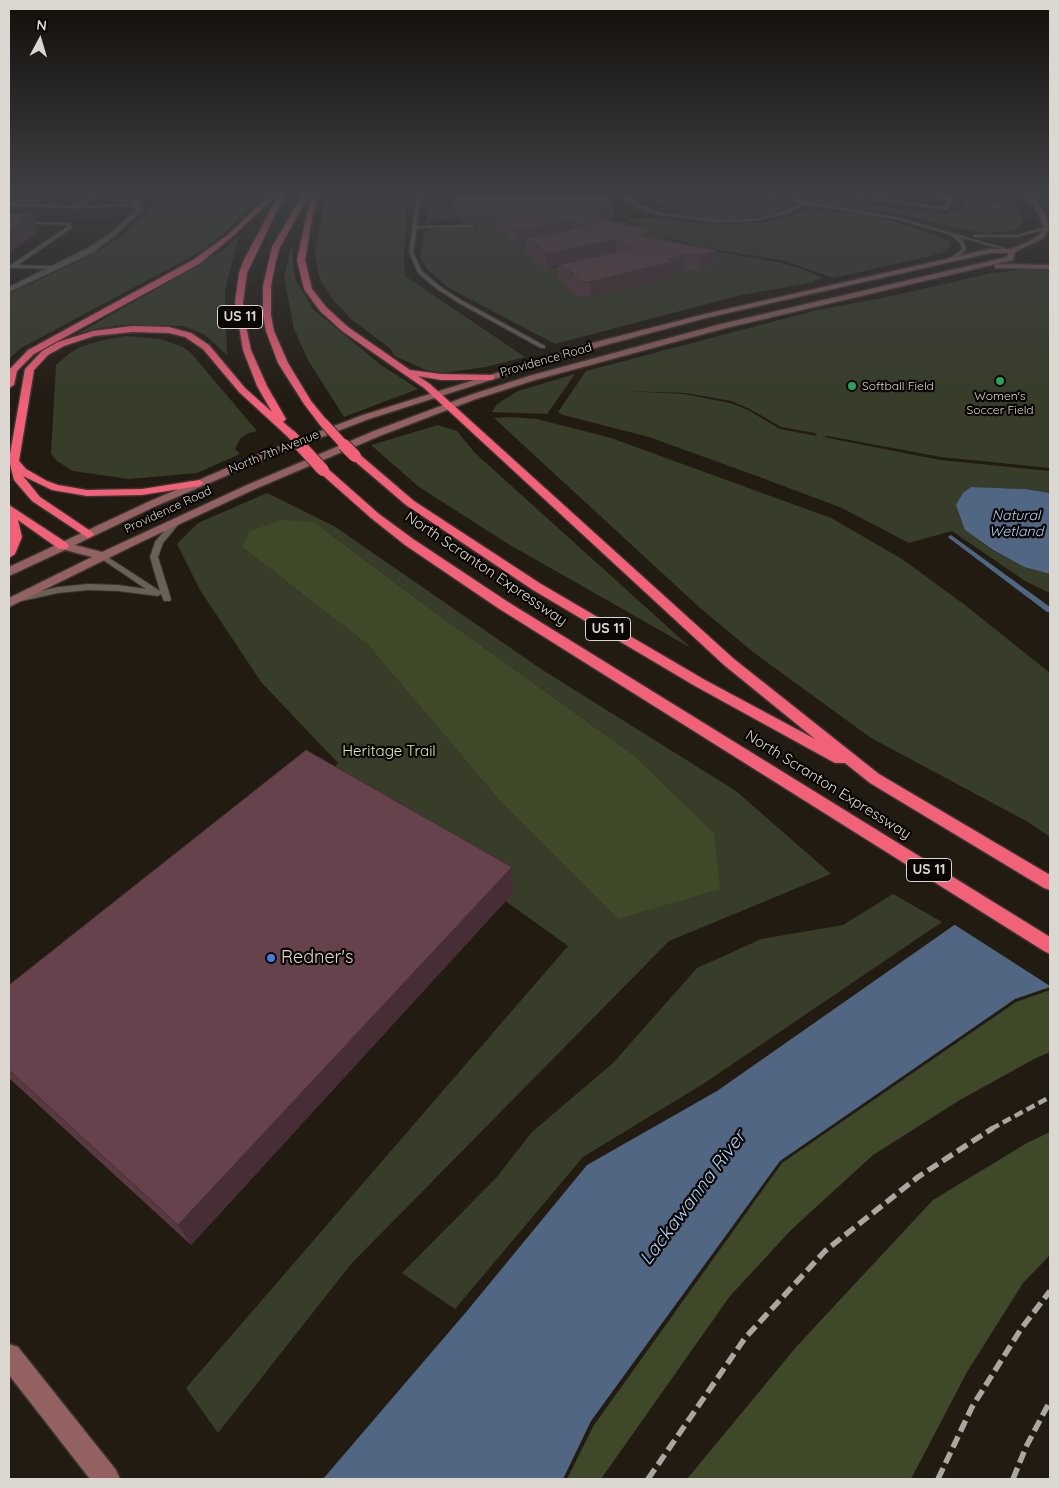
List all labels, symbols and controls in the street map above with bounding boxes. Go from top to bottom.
north arrow [15,15,65,65]
text: N [35,16,48,35]
road number: US 11 [218,306,262,328]
street label: Providence Road [499,340,593,380]
marker: Women's Soccer Field [994,375,1006,387]
place label: Softball Field [862,379,934,393]
marker: Softball Field [846,380,858,392]
place label: Women's Soccer Field [966,389,1034,417]
street label: North 7th Avenue [227,427,321,477]
street label: Providence Road [122,483,214,537]
street label: North Scranton Expressway [402,508,570,630]
water label: Natural Wetland [989,508,1043,540]
road number: US 11 [586,618,630,640]
street label: North Scranton Expressway [742,727,914,843]
park label: Heritage Trail [342,742,436,760]
road number: US 11 [906,858,952,882]
place label: Redner's [281,947,353,969]
marker: Redner's [265,952,277,964]
water label: Lackawanna River [635,1126,751,1270]

